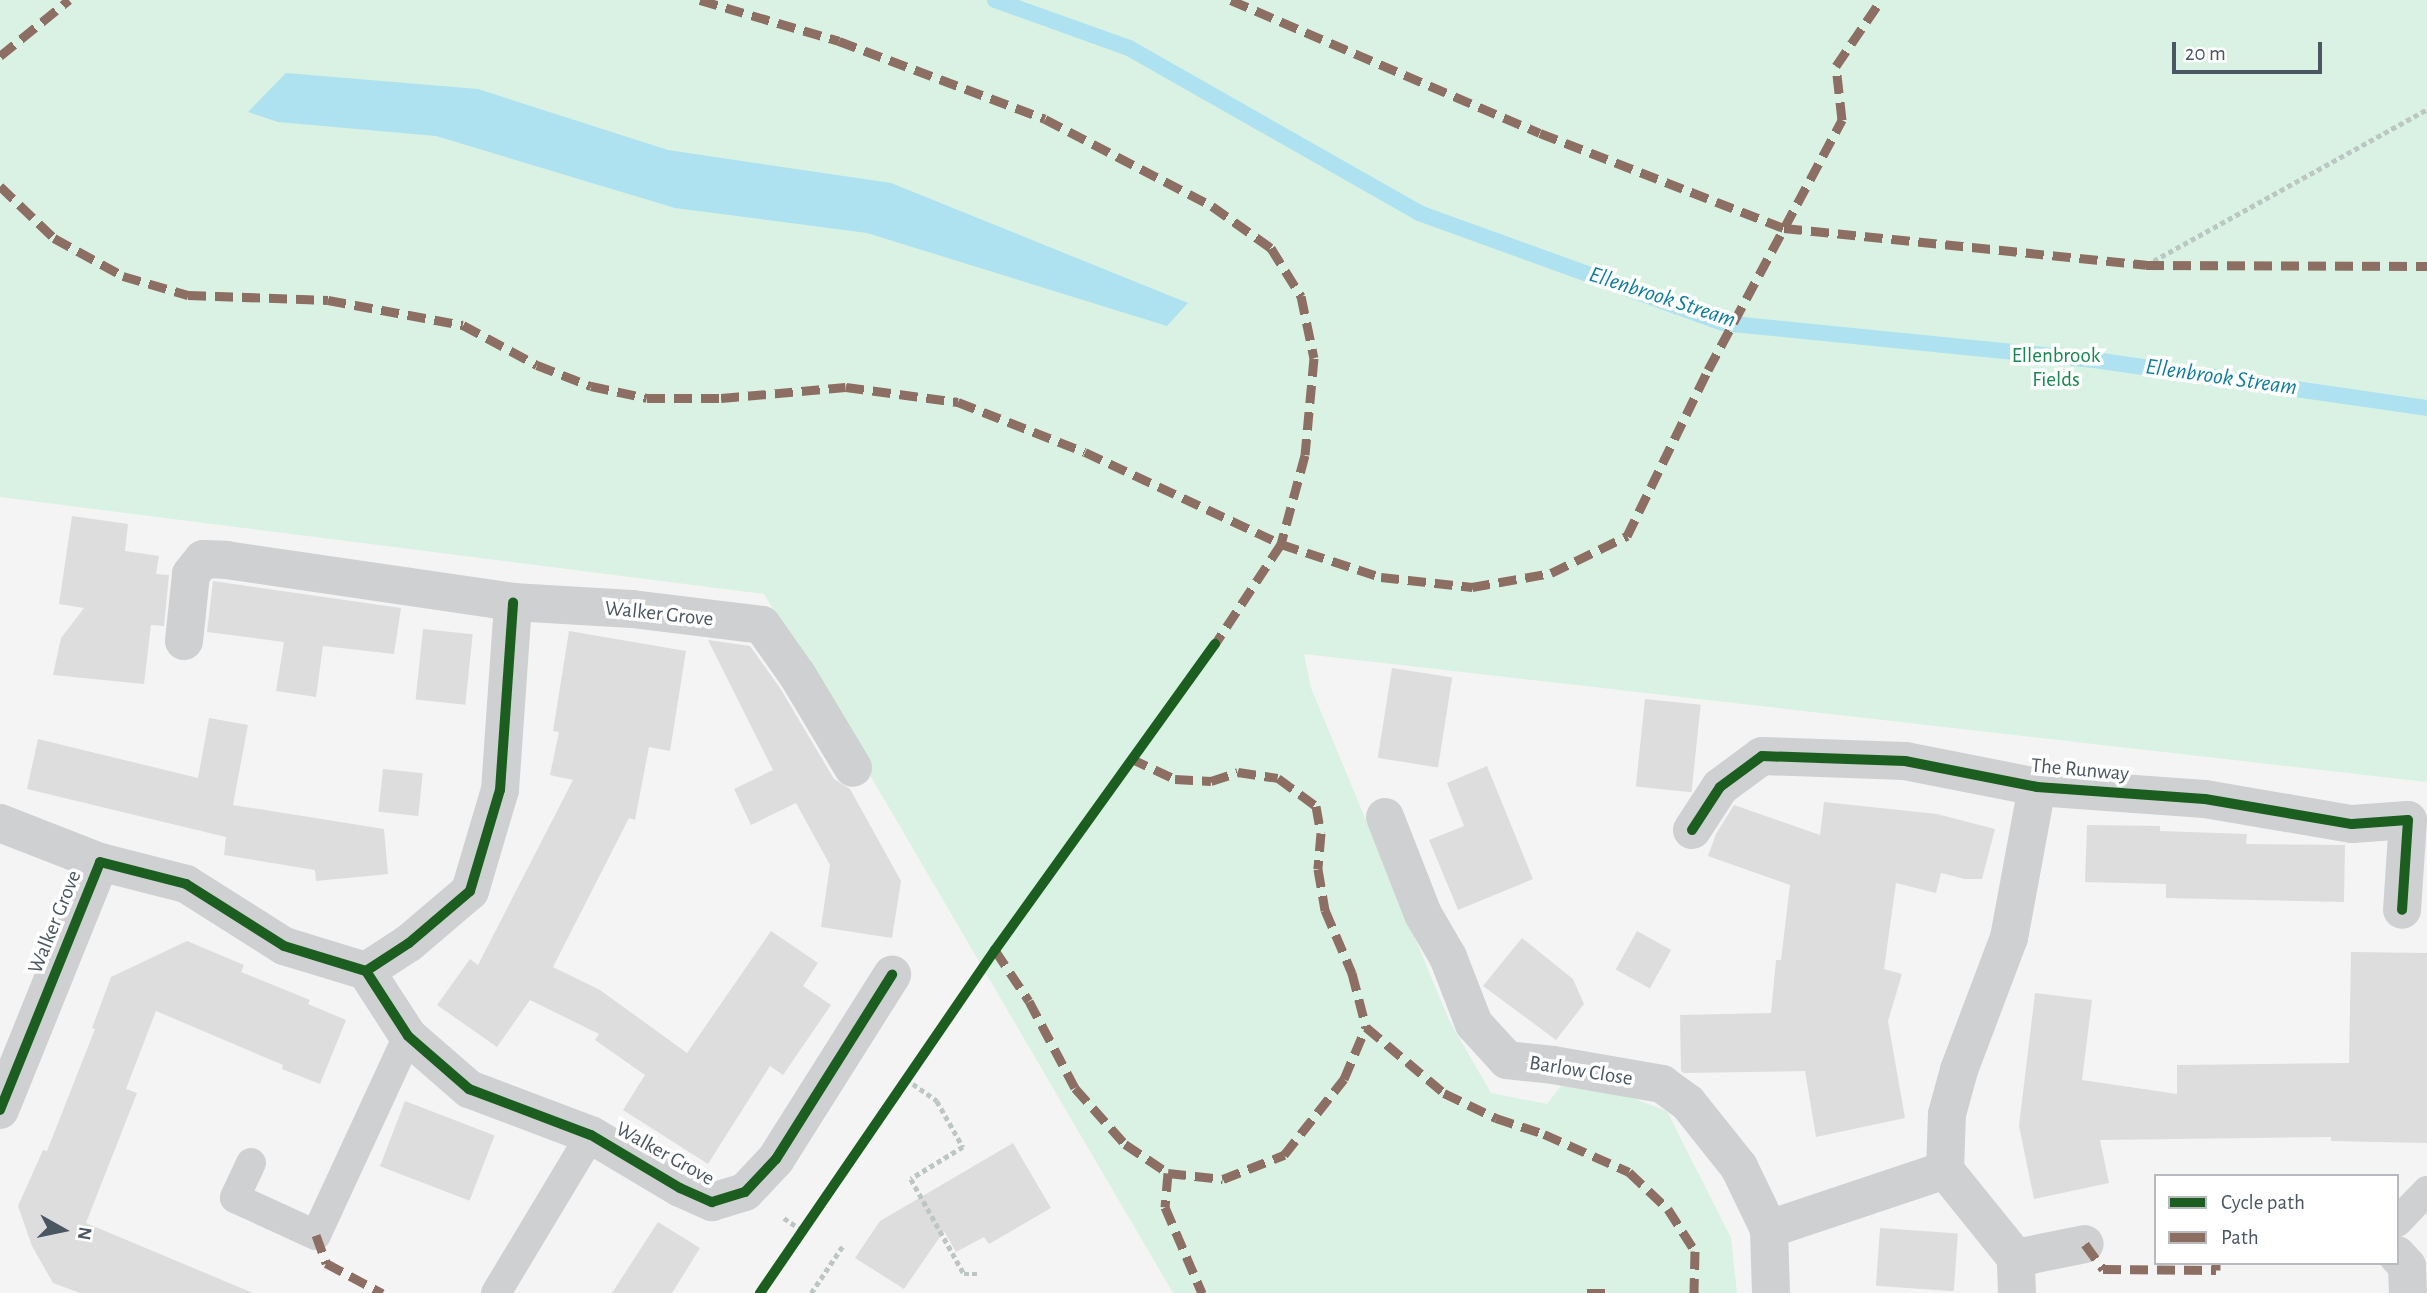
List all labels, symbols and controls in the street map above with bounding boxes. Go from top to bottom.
scale bar [2175,28,2326,72]
text: 20 m [2185,43,2226,64]
water label: Ellenbrook Stream [1585,261,1739,335]
park label: Ellenbrook Fields [2012,343,2100,393]
water label: Ellenbrook Stream [2144,354,2298,402]
street label: Walker Grove [604,596,714,632]
street label: The Runway [2030,753,2130,787]
street label: Walker Grove [23,867,87,977]
street label: Barlow Close [1528,1050,1634,1092]
street label: Walker Grove [611,1117,719,1191]
legend [2154,1174,2399,1265]
text: Cycle path [2221,1192,2305,1213]
north arrow [28,1195,98,1265]
text: N [74,1225,95,1241]
text: Path [2221,1227,2259,1248]

